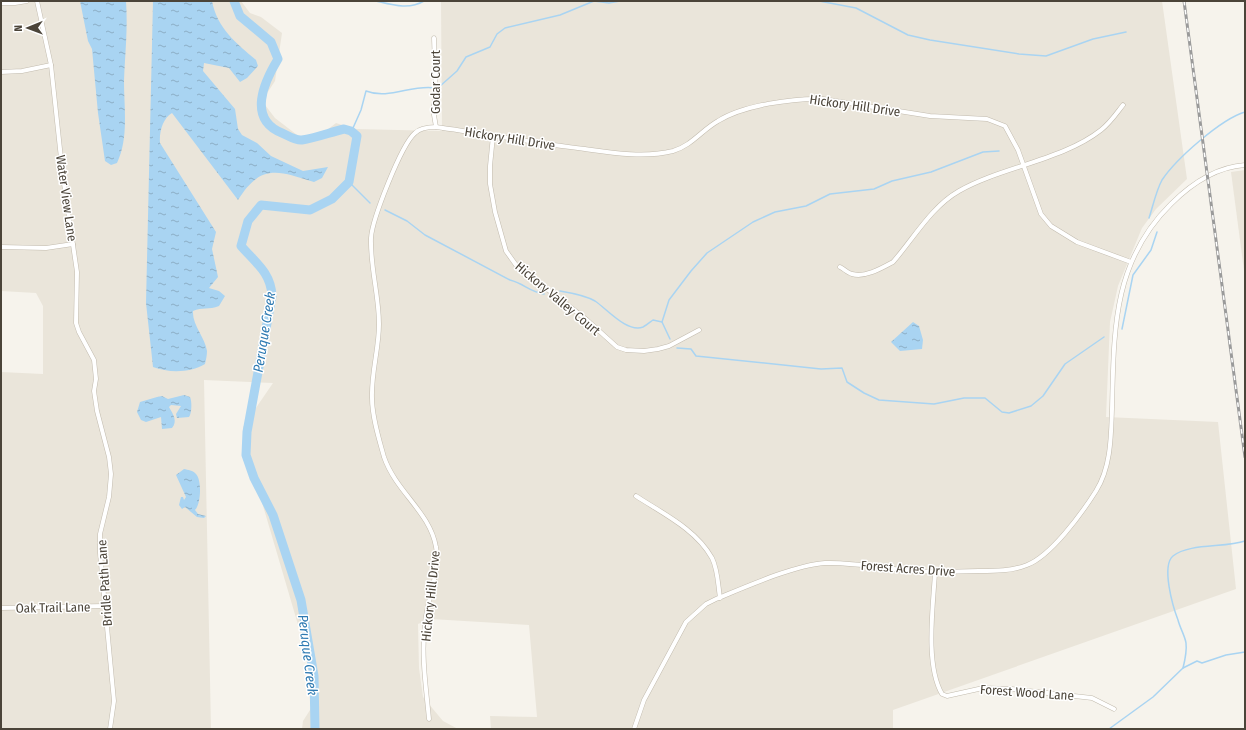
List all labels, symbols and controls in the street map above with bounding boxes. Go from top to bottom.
north arrow [8,8,48,48]
text: N [12,25,25,32]
street label: Godar Court [428,49,443,114]
street label: Hickory Hill Drive [809,92,901,119]
street label: Hickory Hill Drive [464,124,556,153]
street label: Water View Lane [53,154,80,242]
street label: Hickory Valley Court [512,259,604,339]
water label: Peruque Creek [250,291,279,374]
street label: Bridle Path Lane [94,539,115,627]
street label: Hickory Hill Drive [418,550,443,642]
street label: Forest Acres Drive [860,558,956,579]
street label: Oak Trail Lane [16,599,91,616]
water label: Peruque Creek [294,614,321,697]
street label: Forest Wood Lane [979,682,1074,703]

